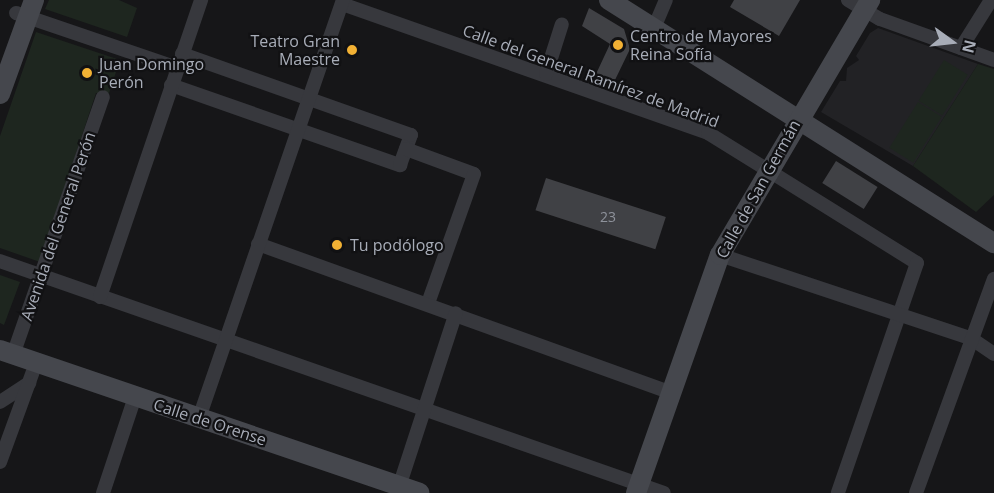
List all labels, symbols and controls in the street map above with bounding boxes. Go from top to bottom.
north arrow [922,12,982,72]
street label: Calle del General Ramírez de Madrid [460,21,722,131]
place label: Centro de Mayores Reina Sofía [630,26,772,64]
place label: Teatro Gran Maestre [250,31,340,69]
marker: Centro de Mayores Reina Sofía [611,38,625,52]
text: N [957,38,982,56]
marker: Teatro Gran Maestre [345,43,359,57]
place label: Juan Domingo Perón [99,54,204,92]
marker: Juan Domingo Perón [80,66,94,80]
street label: Calle de San Germán [712,116,804,262]
street label: Avenida del General Perón [17,129,99,323]
house number: 23 [600,209,616,225]
place label: Tu podólogo [350,235,444,255]
marker: Tu podólogo [328,236,346,254]
street label: Calle de Orense [151,395,269,449]

